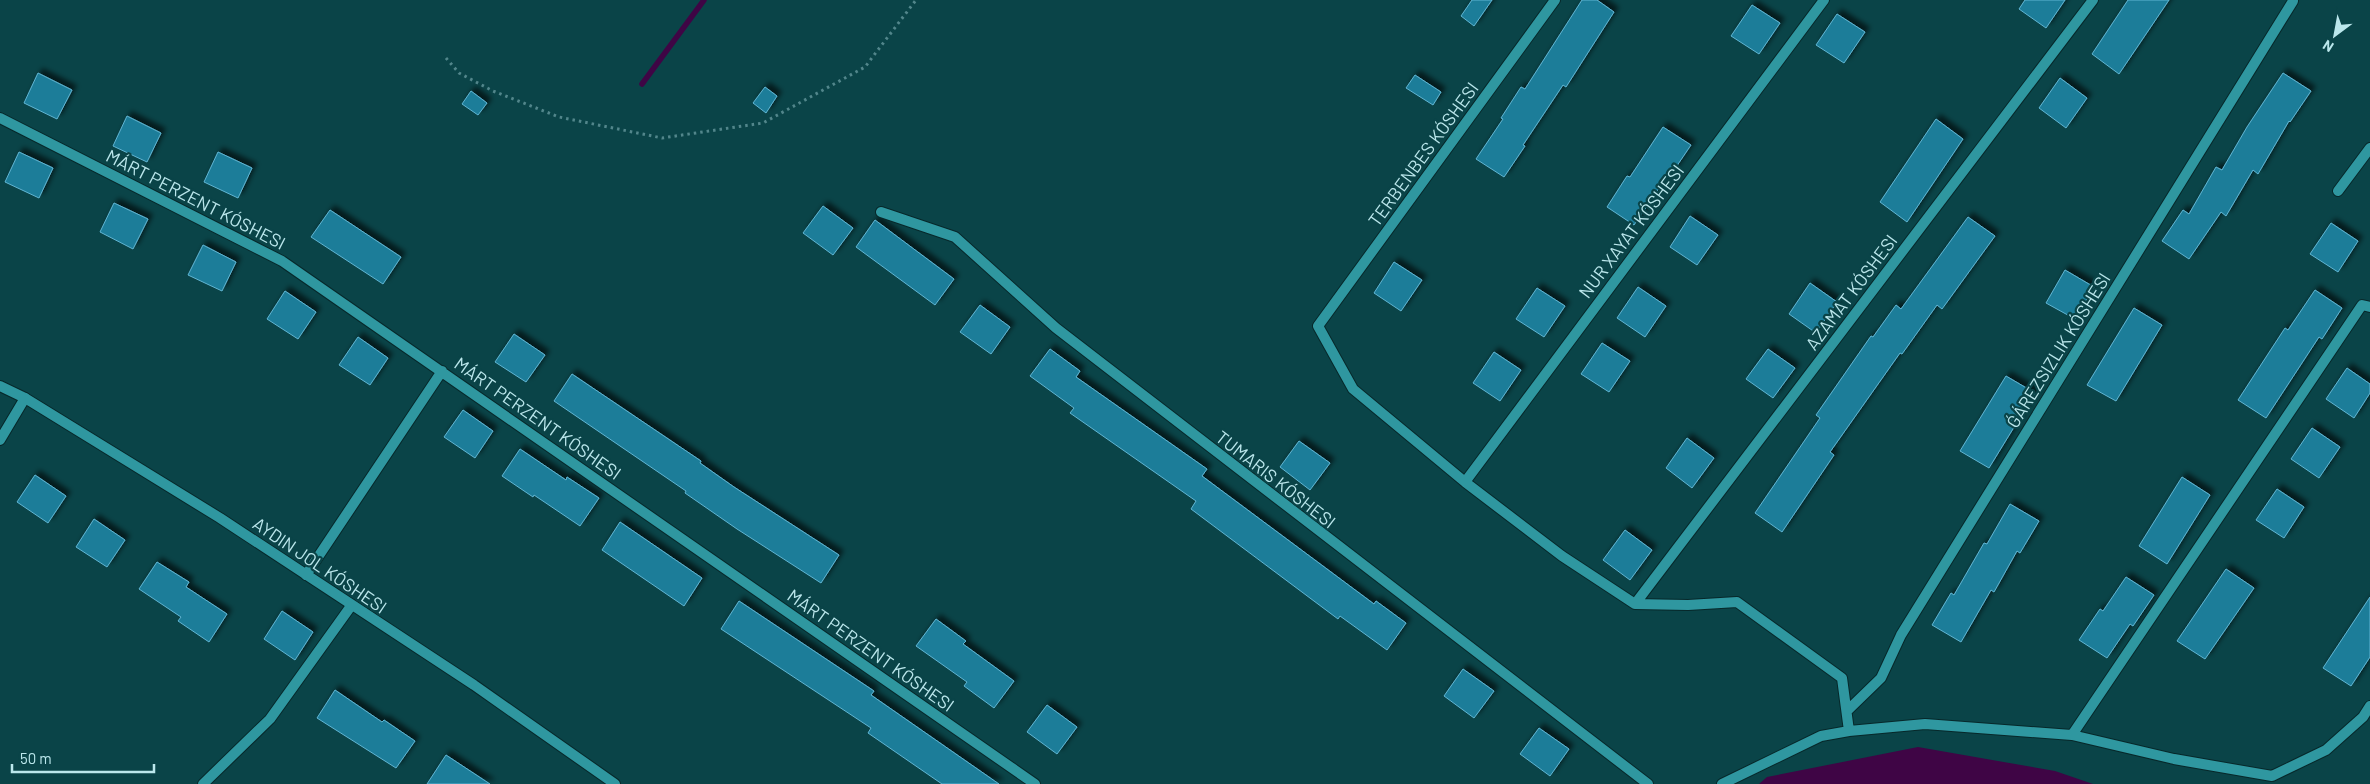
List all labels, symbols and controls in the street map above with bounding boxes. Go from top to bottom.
north arrow [2310,10,2360,60]
text: N [2319,37,2336,56]
street label: TERBENBES KÓSHESI [1363,78,1483,230]
street label: MÁRT PERZENT KÓSHESI [103,144,289,254]
street label: NUR XAYAT KÓSHESI [1574,160,1688,302]
street label: AZAMAT KÓSHESI [1800,230,1902,354]
street label: ǴÁREZSIZLIK KÓSHESI [2001,268,2115,432]
street label: MÁRT PERZENT KÓSHESI [450,352,626,484]
street label: TUMARIS KÓSHESI [1212,425,1340,533]
street label: AYDIN JOL KÓSHESI [249,512,391,618]
street label: MÁRT PERZENT KÓSHESI [783,584,959,716]
scale bar [12,742,155,774]
text: 50 m [20,749,52,767]

